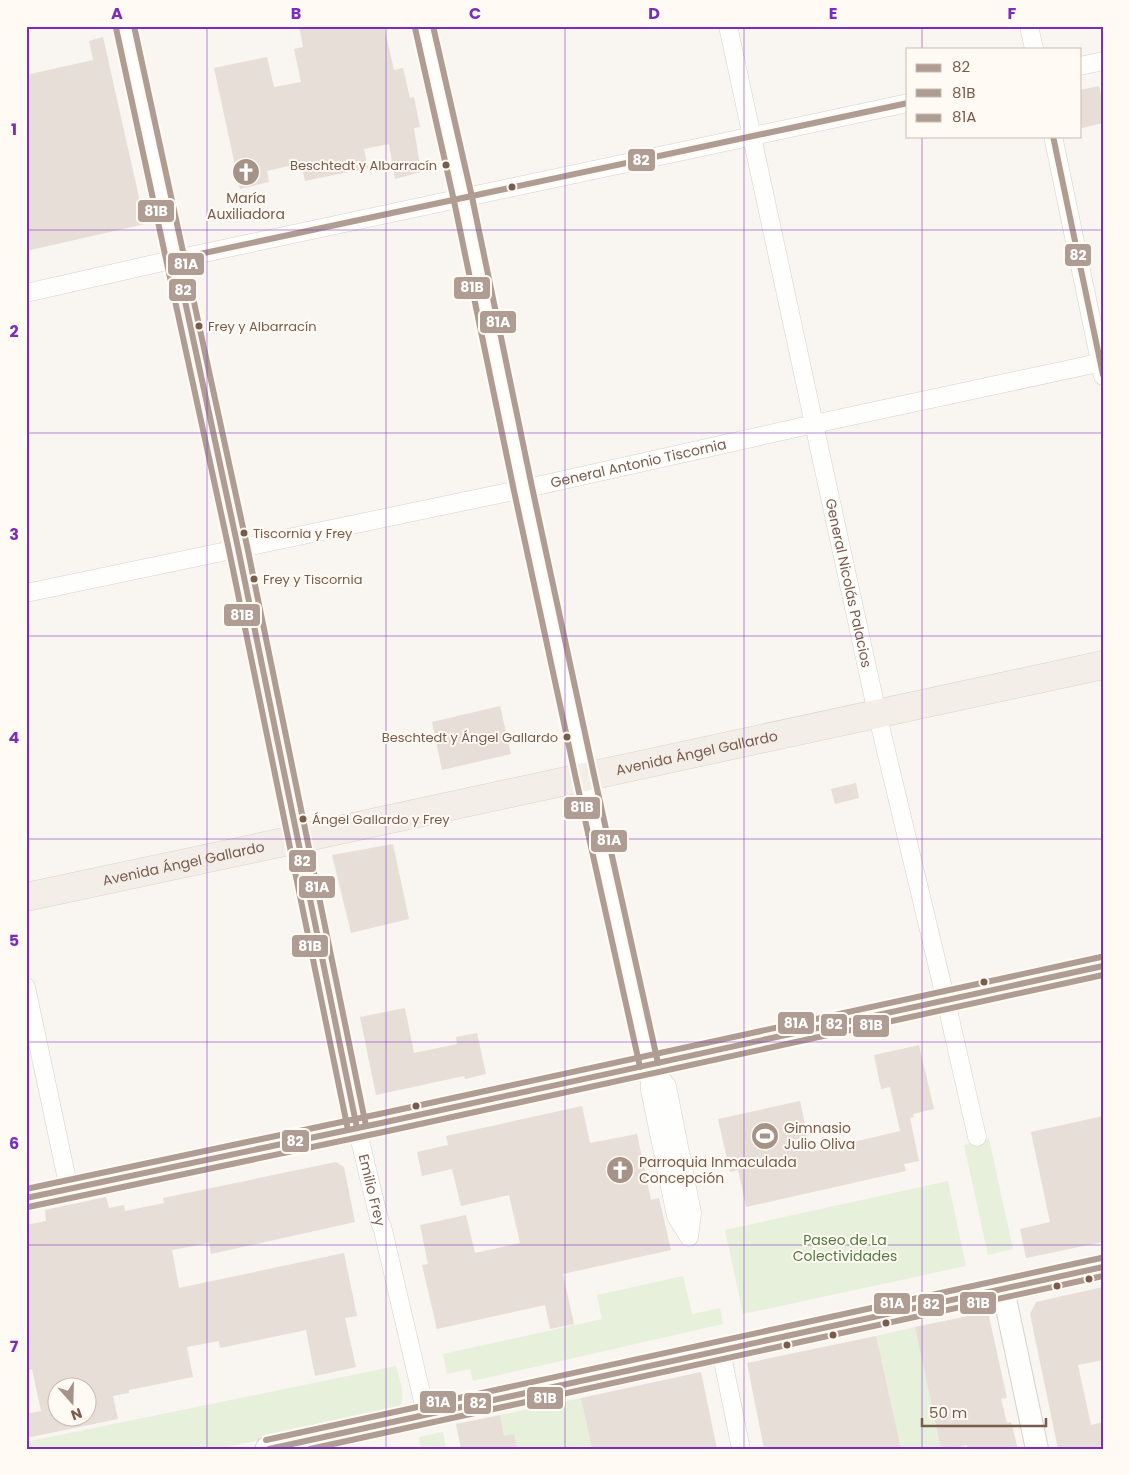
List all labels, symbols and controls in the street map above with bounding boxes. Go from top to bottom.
text: A [111,2,123,25]
text: B [291,2,301,25]
text: C [469,2,481,25]
text: D [648,2,660,25]
text: E [829,2,837,25]
text: F [1008,2,1017,25]
legend [906,48,1082,138]
text: 82 [952,56,970,77]
text: 81B [952,82,975,103]
text: 81A [952,106,976,127]
text: 1 [11,118,17,141]
line badge: 82 [627,148,656,172]
text: 82 [632,150,650,170]
place label: Beschtedt y Albarracín [290,156,437,175]
church icon: María Auxiliadora [231,157,261,187]
marker: Beschtedt y Albarracín [441,160,451,170]
unlabelled marker [507,182,517,192]
place label: María Auxiliadora [207,188,285,224]
line badge: 81B [137,199,175,223]
text: 81B [144,201,168,221]
line badge: 82 [1064,243,1092,267]
text: 82 [1069,245,1087,265]
line badge: 81A [167,252,205,276]
text: 81A [174,254,199,274]
line badge: 81B [453,276,491,300]
text: 81B [460,277,484,297]
line badge: 82 [168,278,197,302]
text: 82 [174,280,192,300]
line badge: 81A [479,310,517,334]
text: 81A [486,312,511,332]
place label: Frey y Albarracín [208,317,316,336]
text: 2 [9,320,19,343]
marker: Frey y Albarracín [194,321,204,331]
street label: General Antonio Tiscornia [549,434,728,493]
street label: General Nicolás Palacios [821,497,877,670]
text: 3 [9,523,19,546]
place label: Tiscornia y Frey [253,524,353,543]
marker: Tiscornia y Frey [239,528,249,538]
place label: Frey y Tiscornia [263,570,362,589]
marker: Frey y Tiscornia [249,574,259,584]
line badge: 81B [223,603,261,627]
text: 81B [230,605,254,625]
text: 4 [9,726,20,749]
street label: Avenida Ángel Gallardo [614,726,780,780]
place label: Beschtedt y Ángel Gallardo [382,728,558,747]
marker: Beschtedt y Ángel Gallardo [562,732,572,742]
line badge: 81B [563,796,601,820]
text: 81B [570,797,594,817]
place label: Ángel Gallardo y Frey [312,810,450,829]
marker: Ángel Gallardo y Frey [298,814,308,824]
line badge: 81A [590,829,628,853]
text: 81A [597,830,622,850]
street label: Avenida Ángel Gallardo [101,836,266,890]
line badge: 82 [288,849,317,873]
text: 82 [293,851,311,871]
line badge: 81A [298,875,336,899]
text: 81A [305,877,330,897]
text: 5 [9,929,19,952]
line badge: 81B [291,934,329,958]
text: 81B [298,936,322,956]
unlabelled marker [979,977,989,987]
line badge: 81A [777,1011,815,1035]
text: 81A [784,1013,809,1033]
line badge: 82 [820,1013,848,1037]
text: 82 [825,1014,843,1034]
line badge: 81B [852,1014,890,1038]
text: 81B [859,1015,883,1035]
unlabelled marker [411,1101,421,1111]
place label: Gimnasio Julio Oliva [784,1118,855,1154]
sports icon: Gimnasio Julio Oliva [750,1121,780,1151]
line badge: 82 [281,1129,310,1153]
text: 82 [286,1131,304,1151]
text: 6 [9,1132,19,1155]
street label: Emilio Frey [354,1152,390,1228]
place label: Parroquia Inmaculada Concepción [639,1152,797,1188]
church icon: Parroquia Inmaculada Concepción [605,1155,635,1185]
park label: Paseo de La Colectividades [793,1230,897,1266]
unlabelled marker [1084,1274,1094,1284]
unlabelled marker [1052,1281,1062,1291]
line badge: 81B [959,1291,997,1315]
line badge: 81A [873,1292,911,1315]
text: 81A [880,1293,905,1313]
line badge: 82 [917,1293,945,1317]
text: 81B [966,1293,990,1313]
text: 82 [922,1294,940,1314]
unlabelled marker [881,1318,891,1328]
unlabelled marker [828,1330,838,1340]
text: 7 [10,1335,19,1358]
unlabelled marker [782,1340,792,1350]
north arrow [48,1378,98,1428]
line badge: 81B [526,1386,564,1410]
text: 81B [533,1388,557,1408]
line badge: 81A [419,1390,457,1414]
text: 81A [426,1392,451,1412]
line badge: 82 [463,1392,492,1415]
text: 82 [469,1393,487,1413]
scale bar [922,1395,1045,1427]
text: 50 m [929,1402,967,1423]
text: N [68,1403,85,1425]

